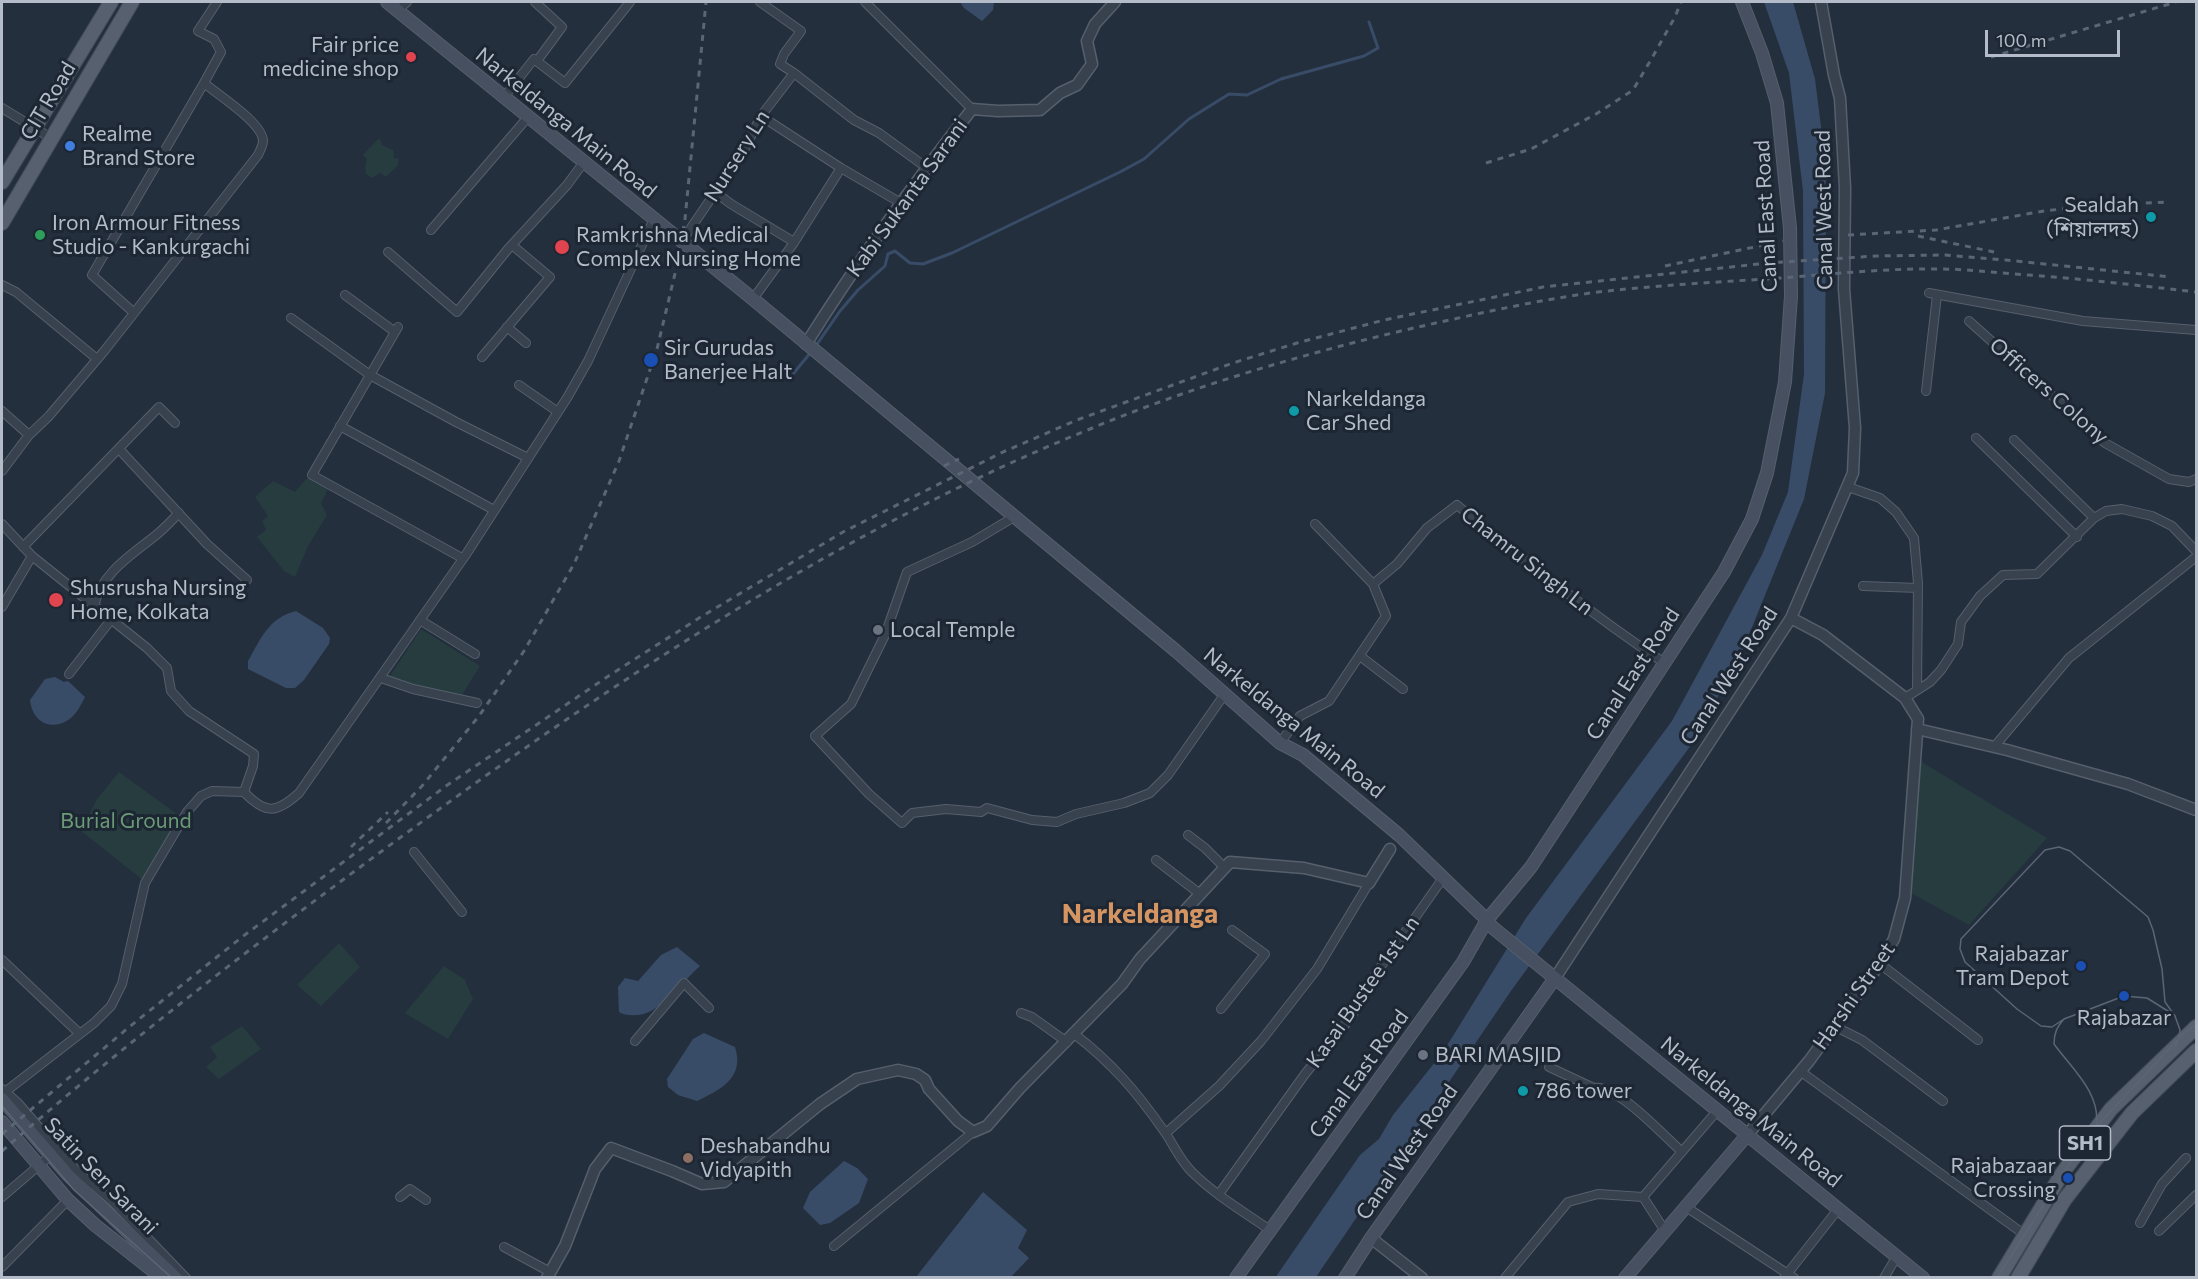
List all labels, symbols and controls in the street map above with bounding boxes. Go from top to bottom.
scale bar [1988,18,2123,56]
text: 100 m [1996,29,2046,51]
place label: Fair price medicine shop [263,32,399,82]
street label: Narkeldanga Main Road [471,42,661,204]
marker: Fair price medicine shop [404,50,418,64]
street label: CIT Road [15,57,81,145]
street label: Nursery Ln [699,105,775,207]
street label: Kabi Sukanta Sarani [841,114,973,282]
place label: Realme Brand Store [82,121,195,171]
street label: Canal West Road [1810,130,1838,290]
marker: Realme Brand Store [63,139,77,153]
street label: Canal East Road [1749,139,1783,293]
place label: Sealdah (শিয়ালদহ) [2046,192,2139,242]
place label: Iron Armour Fitness Studio - Kankurgachi [52,210,250,260]
marker: Sealdah (শিয়ালদহ) [2144,210,2158,224]
place label: Ramkrishna Medical Complex Nursing Home [576,222,801,272]
marker: Iron Armour Fitness Studio - Kankurgachi [33,228,47,242]
marker: Ramkrishna Medical Complex Nursing Home [553,238,571,256]
street label: Officers Colony [1984,333,2114,449]
place label: Sir Gurudas Banerjee Halt [664,335,792,385]
marker: Sir Gurudas Banerjee Halt [642,351,660,369]
place label: Narkeldanga Car Shed [1306,386,1426,436]
marker: Narkeldanga Car Shed [1287,404,1301,418]
street label: Chamru Singh Ln [1456,501,1598,621]
place label: Shusrusha Nursing Home, Kolkata [70,575,246,625]
marker: Shusrusha Nursing Home, Kolkata [47,591,65,609]
street label: Canal West Road [1675,602,1783,750]
street label: Canal East Road [1581,603,1685,745]
place label: Local Temple [890,617,1015,643]
marker: Local Temple [871,623,885,637]
street label: Narkeldanga Main Road [1199,642,1389,804]
park label: Burial Ground [60,808,192,834]
district label: Narkeldanga [1062,898,1218,930]
street label: Kasai Bustee 1st Ln [1301,911,1425,1073]
street label: Harshi Street [1808,938,1900,1054]
place label: Rajabazar Tram Depot [1956,941,2069,991]
marker: Rajabazar Tram Depot [2074,959,2088,973]
marker: Rajabazar [2117,989,2131,1003]
street label: Canal East Road [1304,1005,1414,1143]
place label: Rajabazar [2077,1005,2171,1031]
street label: Narkeldanga Main Road [1656,1031,1846,1193]
place label: BARI MASJID [1435,1042,1561,1068]
marker: BARI MASJID [1416,1048,1430,1062]
place label: 786 tower [1535,1078,1632,1104]
street label: Canal West Road [1351,1079,1463,1225]
marker: 786 tower [1516,1084,1530,1098]
street label: Satin Sen Sarani [39,1112,163,1240]
road number: SH1 [2060,1126,2110,1160]
place label: Deshabandhu Vidyapith [700,1133,830,1183]
marker: Deshabandhu Vidyapith [681,1151,695,1165]
place label: Rajabazaar Crossing [1950,1153,2056,1203]
marker: Rajabazaar Crossing [2061,1171,2075,1185]

